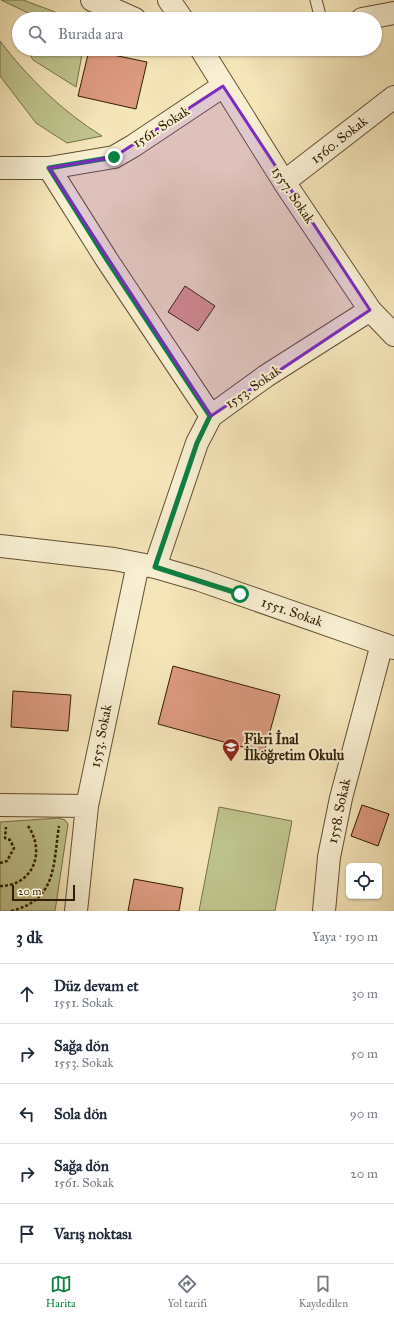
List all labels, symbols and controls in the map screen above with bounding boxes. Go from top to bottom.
search box [12,12,382,56]
icon: search [26,23,48,45]
text: Burada ara [58,25,123,43]
street label: 1561. Sokak [129,102,193,152]
street label: 1560. Sokak [307,112,371,167]
route end [105,148,123,166]
street label: 1557. Sokak [268,163,319,227]
street label: 1553. Sokak [222,361,284,412]
route start [231,585,249,603]
street label: 1551. Sokak [259,594,325,631]
street label: 1553. Sokak [87,702,116,769]
place label: Fikri İnal İlköğretim Okulu [244,729,345,765]
school or university icon: Fikri İnal İlköğretim Okulu [221,737,241,762]
street label: 1558. Sokak [324,777,354,845]
map controls [346,863,382,899]
button: locate [346,863,382,899]
scale bar [12,883,75,902]
text: 20 m [18,885,41,898]
text: 3 dk [16,927,43,948]
text: Yaya · 190 m [312,929,378,945]
text: Düz devam et [54,977,139,995]
icon: ahead [16,983,38,1005]
text: 30 m [352,986,378,1002]
text: 1551. Sokak [54,995,113,1011]
text: Sağa dön [54,1037,109,1055]
icon: right [16,1043,38,1065]
text: 50 m [351,1046,378,1062]
text: 1553. Sokak [54,1055,113,1071]
icon: left [16,1103,38,1125]
text: Sola dön [54,1105,107,1123]
text: 90 m [350,1106,378,1122]
text: Sağa dön [54,1157,109,1175]
icon: right [16,1163,38,1185]
text: 20 m [350,1166,378,1182]
text: 1561. Sokak [54,1175,114,1191]
icon: arrive [16,1223,38,1245]
text: Varış noktası [54,1225,132,1243]
tab: Harita [46,1273,76,1310]
tab: Yol tarifi [167,1273,207,1310]
tab: Kaydedilen [299,1273,348,1310]

